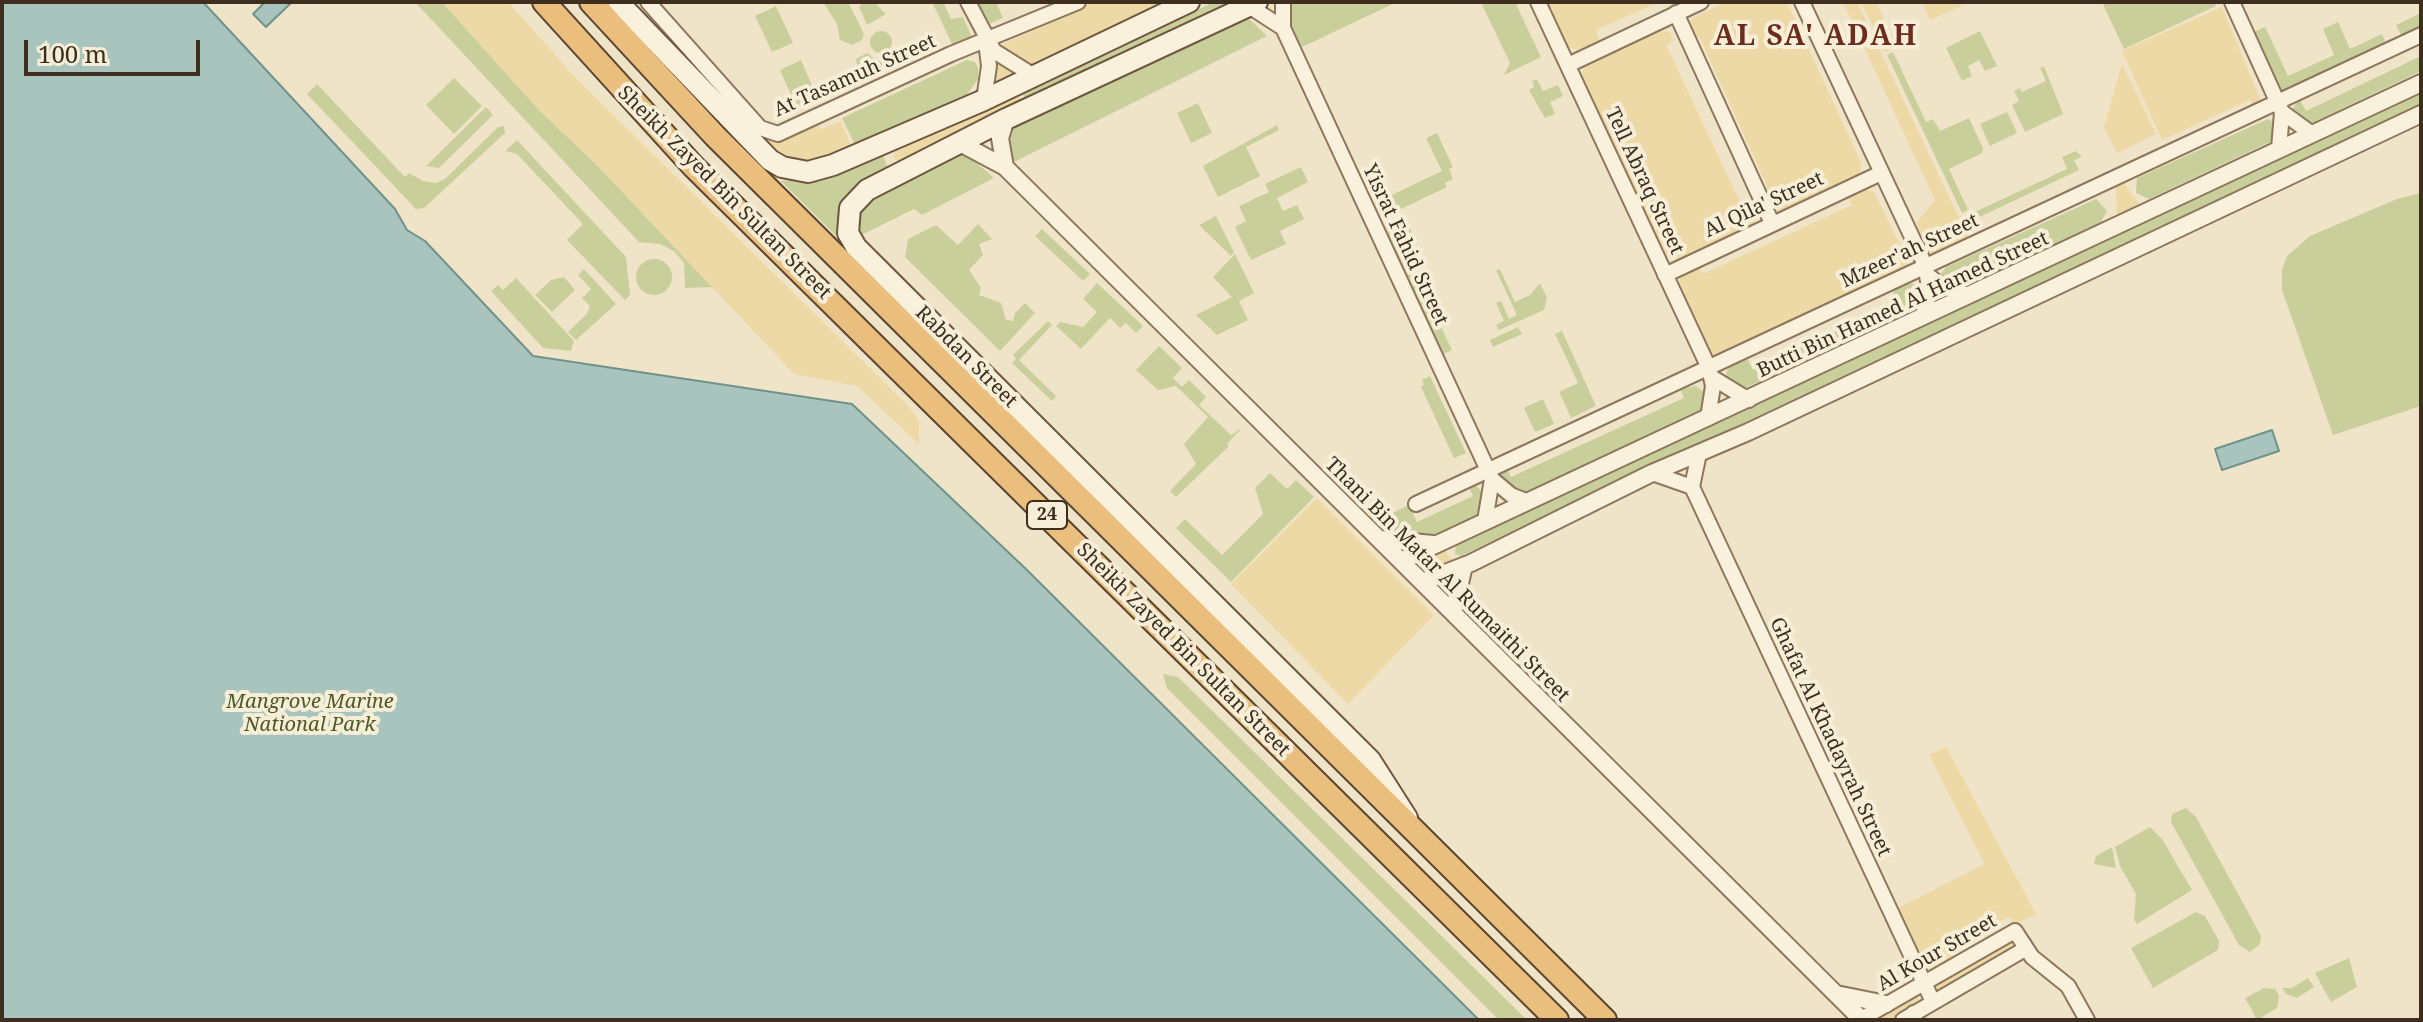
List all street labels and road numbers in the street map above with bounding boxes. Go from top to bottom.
street label: At Tasamuh Street [770,29,940,123]
street label: Sheikh Zayed Bin Sultan Street [612,81,836,305]
street label: Tell Abraq Street [1599,104,1689,258]
street label: Yisrat Fahid Street [1357,161,1453,329]
street label: Al Qila' Street [1701,167,1827,243]
street label: Mzeer'ah Street [1837,209,1983,293]
street label: Butti Bin Hamed Al Hamed Street [1753,227,2053,383]
street label: Rabdan Street [910,301,1022,413]
street label: Thani Bin Matar Al Rumaithi Street [1320,453,1574,707]
road number: 24 [1027,501,1067,529]
street label: Sheikh Zayed Bin Sultan Street [1071,538,1295,762]
street label: Ghafat Al Khadayrah Street [1764,614,1896,860]
street label: Al Kour Street [1873,909,2001,997]

